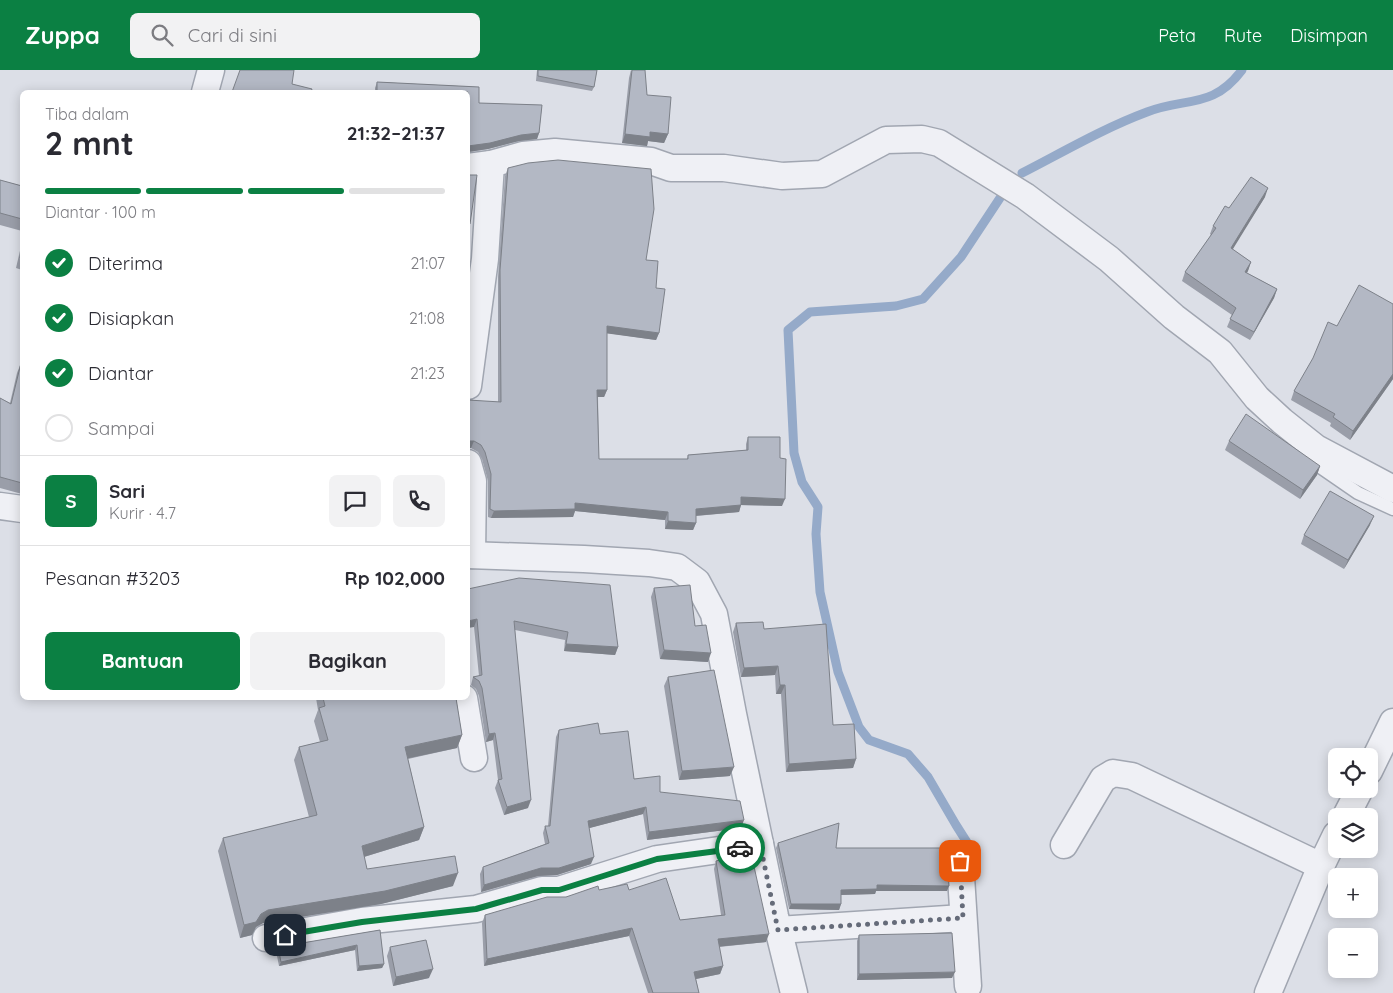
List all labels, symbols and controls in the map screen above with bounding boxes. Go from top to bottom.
search box [130,13,480,58]
text: Zuppa [25,20,100,50]
icon: search [148,21,176,49]
text: Cari di sini [188,23,277,47]
text: Peta [1158,24,1196,47]
text: Rute [1224,24,1262,47]
text: Disimpan [1290,24,1368,47]
text: Tiba dalam [45,104,129,124]
text: 21:32–21:37 [347,121,445,145]
text: 2 mnt [45,123,134,163]
text: Diantar · 100 m [45,202,156,222]
icon: check [45,249,73,277]
text: Diterima [88,251,163,275]
text: 21:07 [410,253,445,273]
icon: check [45,304,73,332]
text: Disiapkan [88,306,174,330]
text: 21:08 [409,308,445,328]
icon: check [45,359,73,387]
text: Diantar [88,361,154,385]
text: 21:23 [410,363,445,383]
text: Sampai [88,416,155,440]
button: chat [329,475,381,527]
button: phone [393,475,445,527]
text: Sari [109,479,145,503]
text: S [65,489,77,513]
text: Kurir · 4.7 [109,503,176,523]
text: Pesanan #3203 [45,566,180,590]
text: Rp 102,000 [345,566,445,590]
button: Bantuan [45,632,240,690]
button: Bagikan [250,632,445,690]
map controls [1328,748,1378,978]
button: locate [1328,748,1378,798]
button: layers [1328,808,1378,858]
courier [715,823,765,873]
icon: car [726,834,754,862]
pin [939,840,981,882]
icon: bag [946,847,974,875]
button: + [1328,868,1378,918]
pin [264,914,306,956]
icon: home [271,921,299,949]
button: − [1328,928,1378,978]

